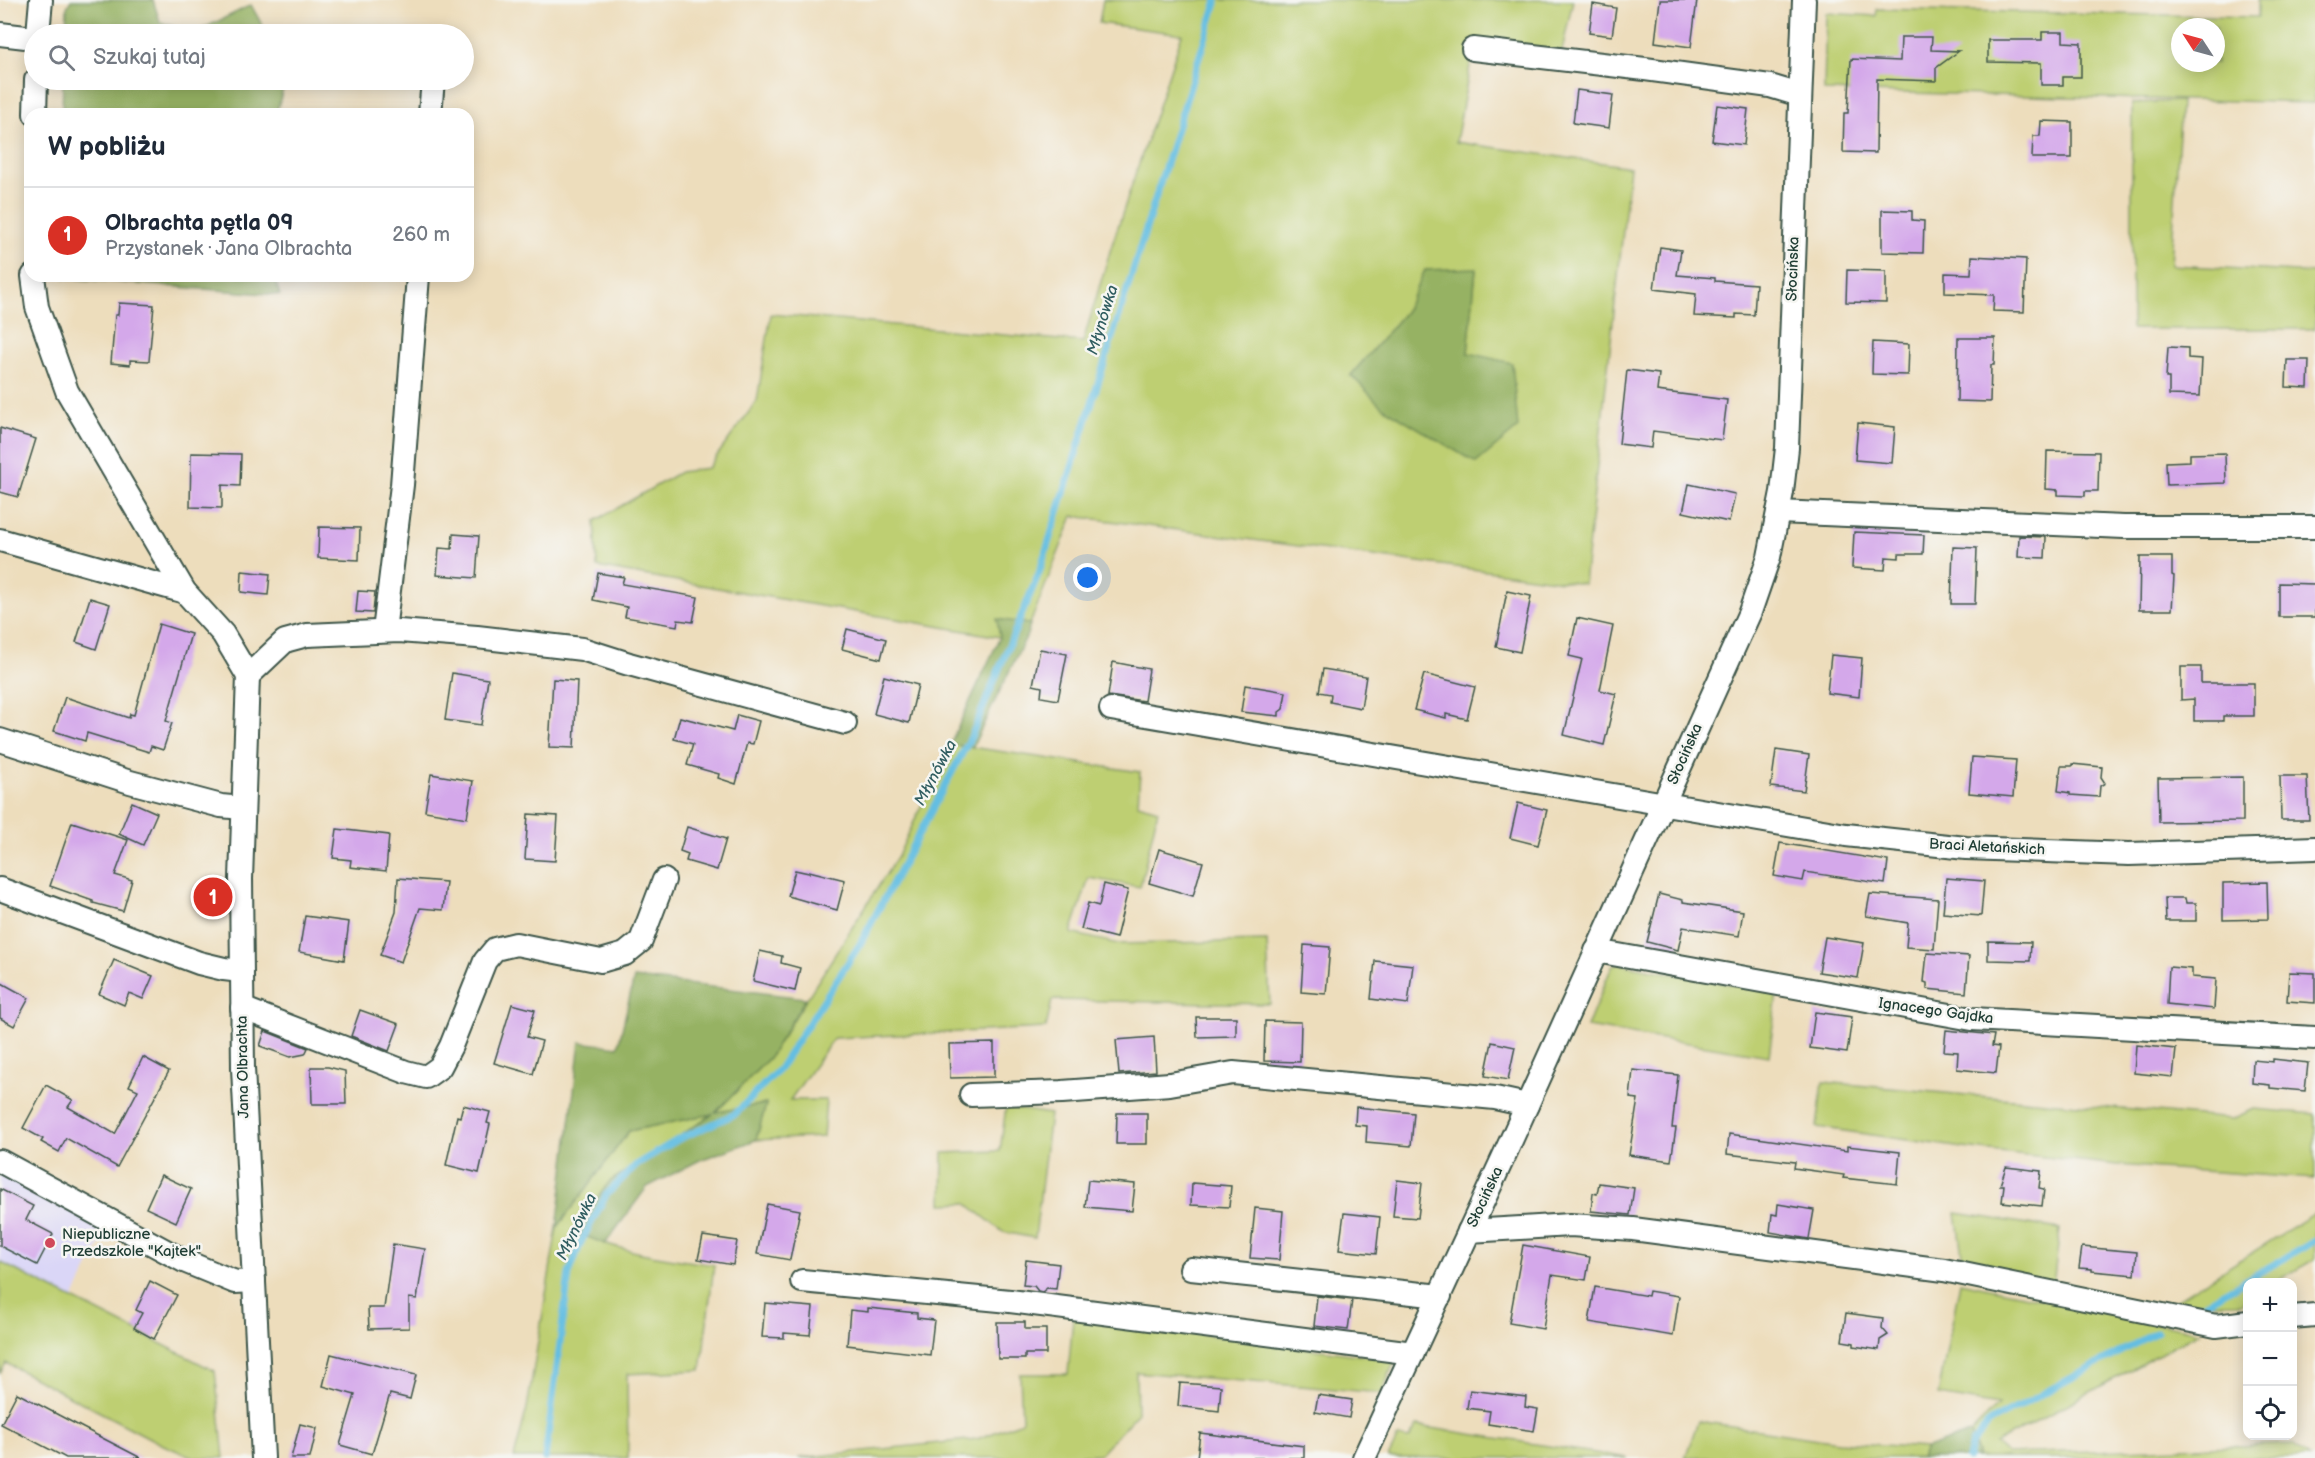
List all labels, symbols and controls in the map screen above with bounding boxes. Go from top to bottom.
north arrow [2171,18,2225,72]
search box [24,24,474,90]
icon: search [45,41,78,74]
text: Szukaj tutaj [93,44,206,71]
text: W pobliżu [48,132,166,163]
text: Olbrachta pętla 09 [105,210,293,237]
text: 1 [63,223,72,247]
text: 260 m [392,223,450,247]
street label: Słocińska [1782,236,1804,302]
text: Przystanek · Jana Olbrachta [105,237,352,261]
water label: Młynówka [1083,283,1123,357]
your location [1073,563,1102,592]
street label: Słocińska [1663,721,1707,787]
water label: Młynówka [911,737,961,809]
street label: Braci Aletańskich [1929,834,2045,860]
pin: 1 [194,874,232,920]
street label: Ignacego Gajdka [1877,994,1995,1028]
street label: Jana Olbrachta [233,1015,253,1119]
street label: Słocińska [1463,1164,1507,1230]
water label: Młynówka [553,1191,601,1263]
place label: Niepubliczne Przedszkole "Kajtek" [62,1225,201,1261]
marker: Niepubliczne Przedszkole "Kajtek" [43,1236,57,1250]
map controls [2243,1278,2297,1440]
button: + [2243,1278,2297,1332]
button: − [2243,1332,2297,1386]
button: locate [2243,1386,2297,1440]

